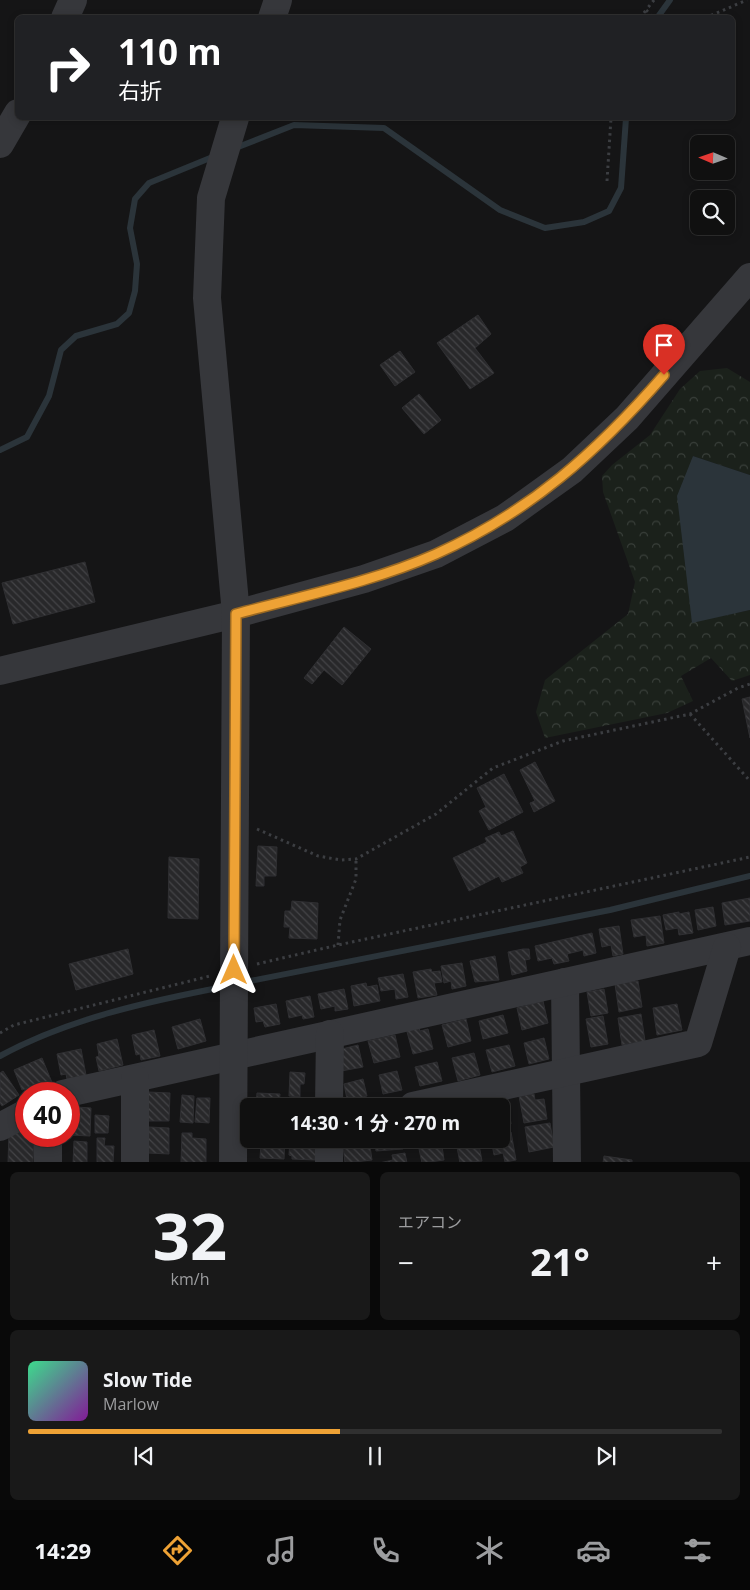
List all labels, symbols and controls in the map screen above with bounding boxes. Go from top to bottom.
text: 110 m [118,28,222,75]
icon: right [35,35,100,100]
text: 右折 [118,75,162,105]
north arrow [690,135,735,180]
map controls [690,135,735,235]
button: search [690,190,735,235]
pin [643,324,685,375]
icon: arrive [650,331,678,359]
position arrow [207,943,259,995]
speed limit sign: 40 [15,1082,80,1147]
text: 14:30 · 1 分 · 270 m [290,1110,460,1136]
text: 32 [153,1191,227,1279]
text: エアコン [398,1211,462,1233]
text: 21° [530,1235,590,1287]
text: − [398,1243,414,1281]
text: + [706,1243,722,1281]
text: km/h [171,1268,209,1290]
text: Slow Tide [103,1367,192,1393]
text: Marlow [103,1393,159,1415]
icon: previous [130,1442,158,1470]
icon: pause [361,1442,389,1470]
icon: next [592,1442,620,1470]
icon: directions [160,1533,195,1568]
icon: music [264,1533,299,1568]
icon: phone [368,1533,403,1568]
icon: climate [472,1533,507,1568]
icon: car [576,1533,611,1568]
icon: filters [680,1533,715,1568]
text: 14:29 [35,1535,91,1565]

